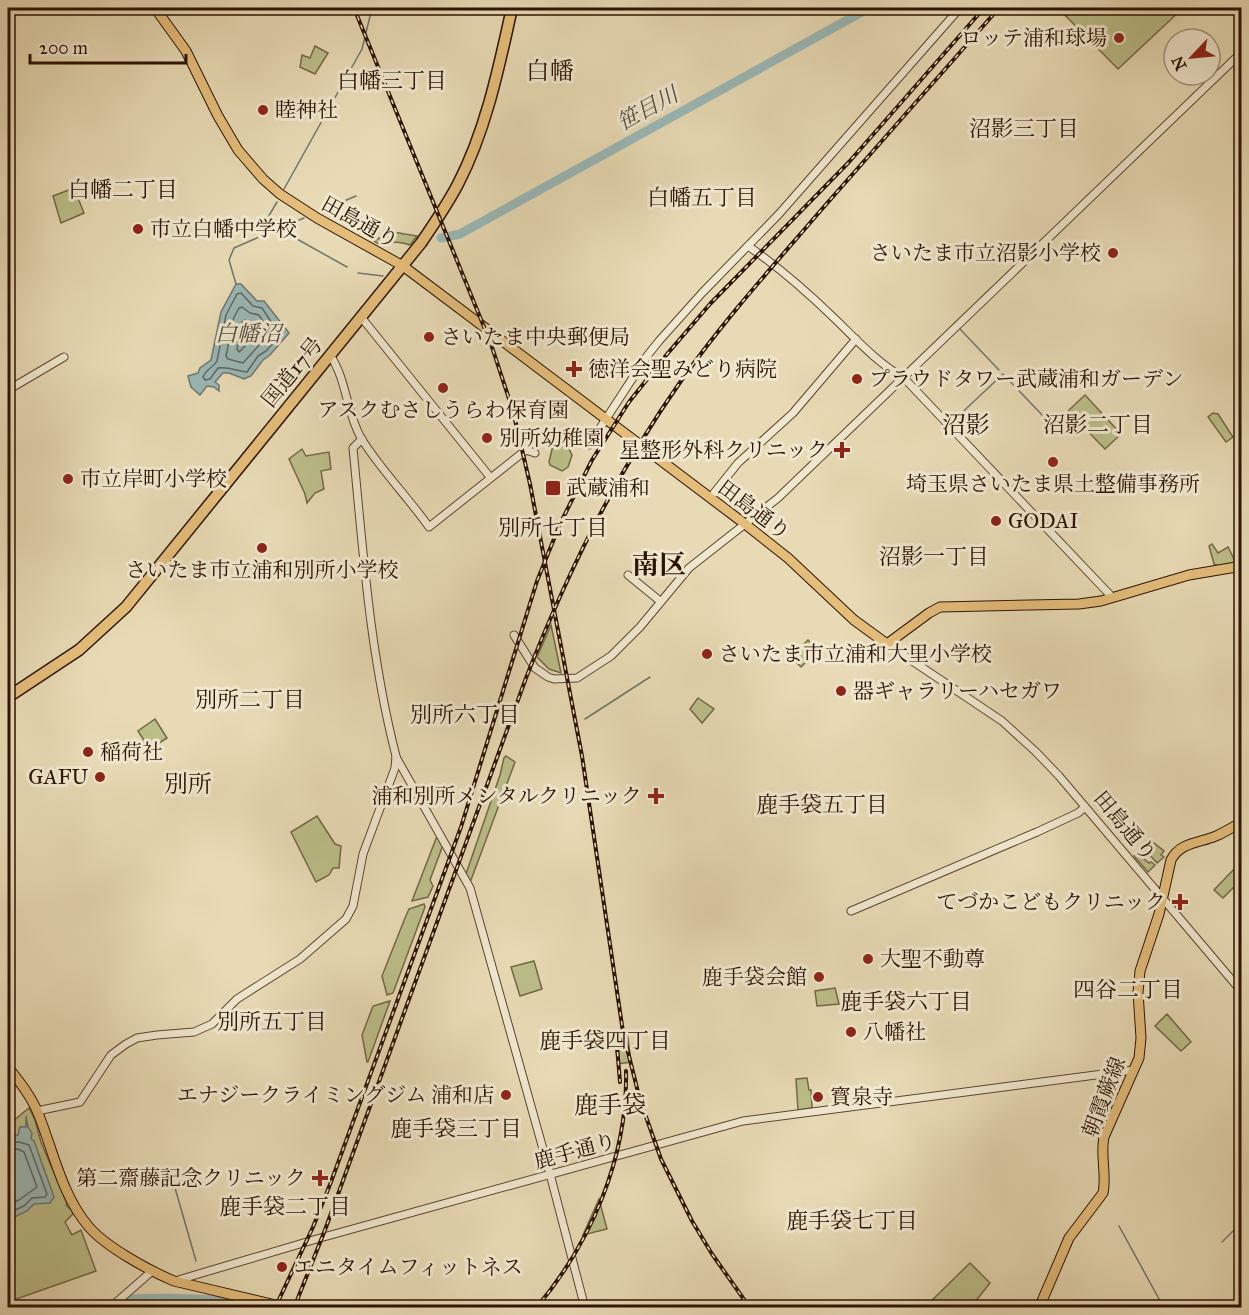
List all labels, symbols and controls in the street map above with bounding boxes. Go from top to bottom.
place label: ロッテ浦和球場 [960,25,1107,51]
scale bar [30,27,186,65]
north arrow [1162,27,1222,87]
marker: ロッテ浦和球場 [1112,31,1126,45]
text: 200 m [39,37,88,59]
text: N [1167,53,1190,74]
district label: 白幡 [526,56,574,86]
district label: 白幡三丁目 [337,67,447,94]
water label: 笹目川 [612,80,684,136]
place label: 睦神社 [275,97,338,123]
marker: 睦神社 [256,103,270,117]
district label: 沼影三丁目 [969,115,1079,142]
district label: 白幡二丁目 [68,176,178,203]
district label: 白幡五丁目 [647,184,757,211]
street label: 田島通り [317,190,403,254]
place label: 市立白幡中学校 [150,216,297,242]
marker: 市立白幡中学校 [131,222,145,236]
place label: さいたま市立沼影小学校 [870,240,1101,266]
marker: さいたま市立沼影小学校 [1106,246,1120,260]
water label: 白幡沼 [215,320,285,347]
place label: さいたま中央郵便局 [441,324,630,350]
marker: さいたま中央郵便局 [422,330,436,344]
street label: 国道17号 [256,332,328,412]
place label: 徳洋会聖みどり病院 [588,356,777,382]
marker: 徳洋会聖みどり病院 [565,360,583,378]
place label: プラウドタワー武蔵浦和ガーデン [869,366,1184,392]
marker: プラウドタワー武蔵浦和ガーデン [850,372,864,386]
marker: アスクむさしうらわ保育園 [436,381,450,395]
place label: アスクむさしうらわ保育園 [317,397,569,423]
district label: 沼影 [942,410,990,440]
district label: 沼影二丁目 [1043,411,1153,438]
place label: 別所幼稚園 [499,425,604,451]
marker: 別所幼稚園 [480,431,494,445]
place label: 星整形外科クリニック [619,437,828,463]
marker: 星整形外科クリニック [833,441,851,459]
marker: 埼玉県さいたま県土整備事務所 [1046,455,1060,469]
place label: 市立岸町小学校 [80,466,227,492]
place label: 埼玉県さいたま県土整備事務所 [906,471,1200,497]
marker: 市立岸町小学校 [61,472,75,486]
street label: 田島通り [713,474,795,546]
place label: 武蔵浦和 [566,475,650,501]
marker: 武蔵浦和 [544,479,562,497]
place label: GODAI [1008,508,1078,534]
district label: 別所七丁目 [498,514,608,541]
marker: GODAI [989,514,1003,528]
marker: さいたま市立浦和別所小学校 [255,541,269,555]
district label: 沼影一丁目 [879,543,989,570]
district label: 南区 [632,548,686,581]
place label: さいたま市立浦和別所小学校 [126,557,399,583]
place label: さいたま市立浦和大里小学校 [719,641,992,667]
marker: さいたま市立浦和大里小学校 [700,647,714,661]
place label: 器ギャラリーハセガワ [853,678,1062,704]
marker: 器ギャラリーハセガワ [834,684,848,698]
district label: 別所二丁目 [195,686,305,713]
district label: 別所六丁目 [410,701,520,728]
place label: 稲荷社 [100,739,163,765]
marker: 稲荷社 [81,745,95,759]
place label: GAFU [28,764,88,790]
district label: 別所 [164,769,212,799]
marker: GAFU [93,770,107,784]
place label: 浦和別所メンタルクリニック [372,783,642,809]
street label: 田島通り [1088,785,1162,867]
marker: 浦和別所メンタルクリニック [647,787,665,805]
district label: 鹿手袋五丁目 [756,791,888,818]
place label: てづかこどもクリニック [936,889,1166,915]
marker: てづかこどもクリニック [1171,893,1189,911]
place label: 大聖不動尊 [880,946,985,972]
marker: 大聖不動尊 [861,952,875,966]
place label: 鹿手袋会館 [702,964,807,990]
marker: 鹿手袋会館 [812,970,826,984]
district label: 四谷二丁目 [1073,976,1183,1003]
district label: 鹿手袋六丁目 [840,988,972,1015]
district label: 別所五丁目 [217,1008,327,1035]
place label: 八幡社 [863,1019,926,1045]
marker: 八幡社 [844,1025,858,1039]
district label: 鹿手袋四丁目 [539,1027,671,1054]
street label: 朝霞蕨線 [1077,1053,1131,1141]
place label: エナジークライミングジム 浦和店 [177,1082,494,1108]
place label: 寳泉寺 [830,1084,893,1110]
marker: エナジークライミングジム 浦和店 [499,1088,513,1102]
district label: 鹿手袋 [574,1090,646,1120]
marker: 寳泉寺 [811,1090,825,1104]
district label: 鹿手袋三丁目 [390,1115,522,1142]
street label: 鹿手通り [531,1128,619,1174]
place label: 第二齋藤記念クリニック [76,1165,306,1191]
marker: 第二齋藤記念クリニック [311,1169,329,1187]
district label: 鹿手袋二丁目 [219,1193,351,1220]
district label: 鹿手袋七丁目 [786,1207,918,1234]
place label: エニタイムフィットネス [294,1254,523,1280]
marker: エニタイムフィットネス [275,1260,289,1274]

